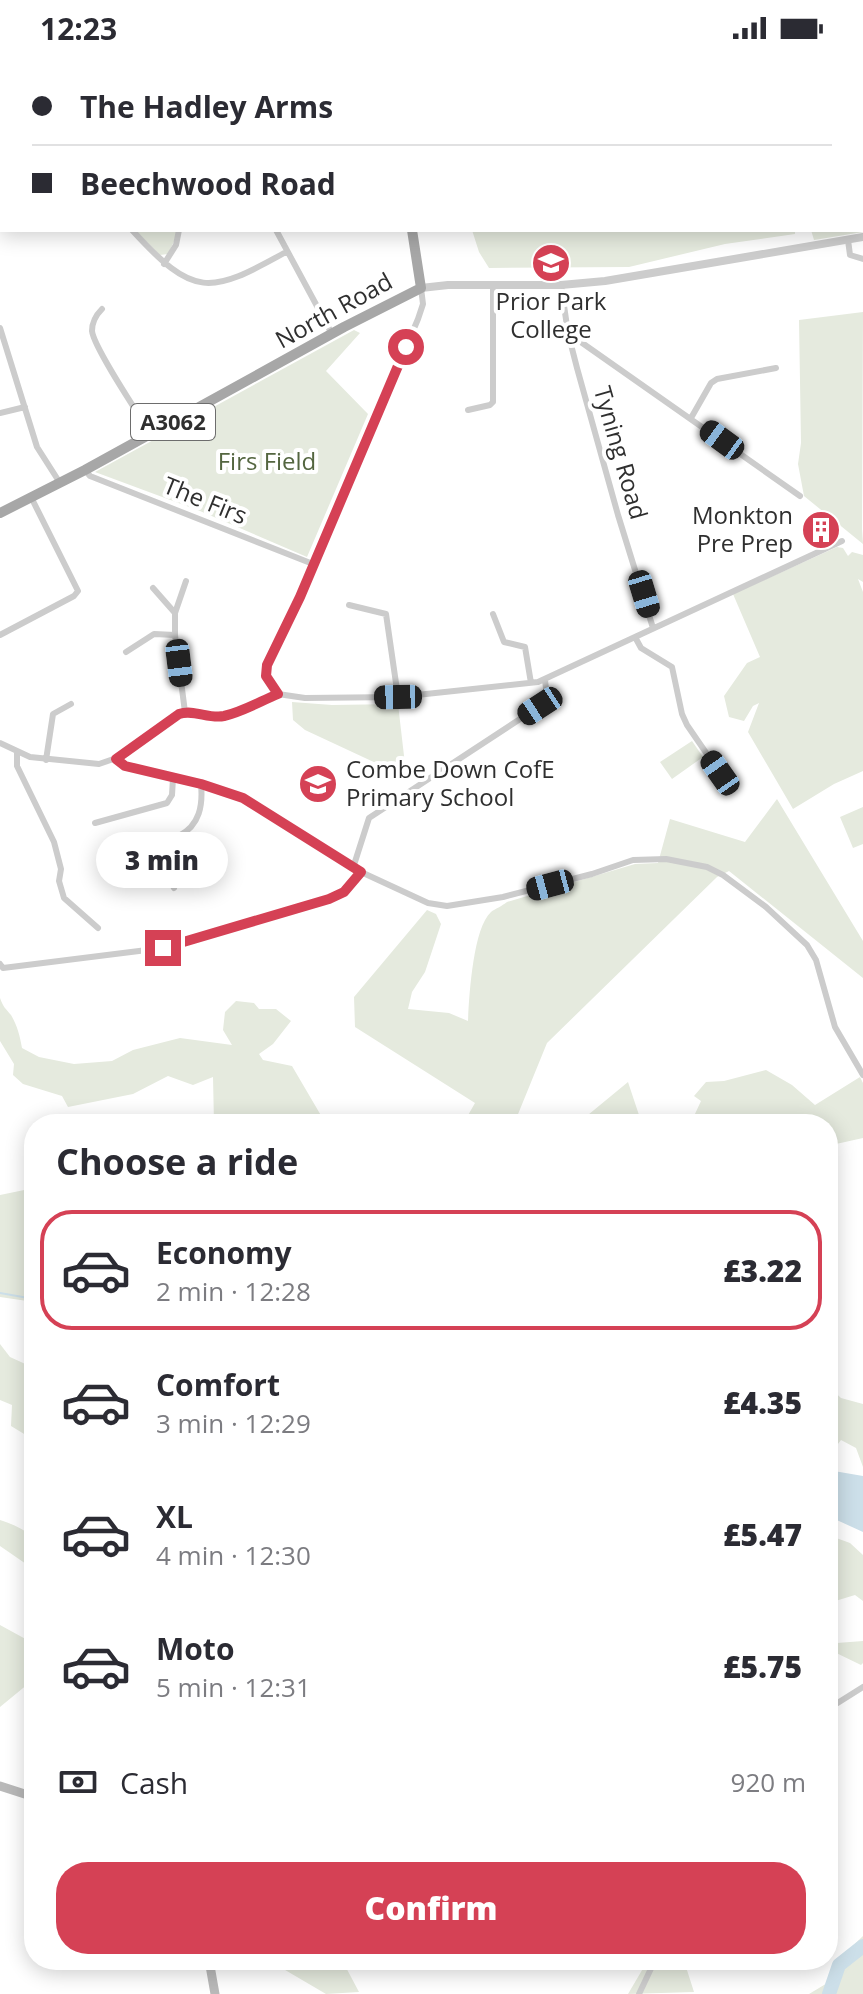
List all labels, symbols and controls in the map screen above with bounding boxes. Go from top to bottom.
text: 12:23 [40,8,117,49]
text: The Hadley Arms [80,86,333,127]
text: Beechwood Road [80,163,336,204]
school or university icon: Prior Park College [530,242,572,284]
street label: North Road [269,264,398,355]
place label: Prior Park College [496,284,607,345]
route start [388,329,424,365]
street label: Tyning Road [587,382,656,523]
road number: A3062 [131,404,215,440]
car [696,416,748,464]
park label: Firs Field [218,444,316,477]
street label: The Firs [159,468,252,531]
place label: Monkton Pre Prep [692,498,793,559]
building icon: Monkton Pre Prep [800,509,842,551]
car [626,568,662,620]
car [164,638,194,688]
car [513,683,567,729]
car [374,685,422,709]
car [696,746,744,800]
place label: Combe Down CofE Primary School [346,752,555,813]
school or university icon: Combe Down CofE Primary School [297,763,339,805]
callout: 3 min [97,832,229,888]
text: 3 min [125,842,199,878]
car [524,867,576,903]
route end [145,930,181,966]
text: Choose a ride [56,1137,298,1186]
text: Economy [156,1232,292,1273]
icon: car [60,1234,132,1306]
text: £3.22 [723,1250,802,1291]
text: 2 min · 12:28 [156,1273,311,1309]
text: Comfort [156,1364,280,1405]
icon: car [60,1366,132,1438]
text: £4.35 [723,1382,802,1423]
text: 3 min · 12:29 [156,1405,311,1441]
text: XL [156,1496,193,1537]
icon: car [60,1498,132,1570]
text: £5.47 [723,1514,802,1555]
text: 4 min · 12:30 [156,1537,311,1573]
text: Moto [156,1628,234,1669]
icon: car [60,1630,132,1702]
text: £5.75 [723,1646,802,1687]
text: 5 min · 12:31 [156,1669,311,1705]
icon: cash [56,1760,100,1804]
text: Cash [120,1762,188,1803]
text: 920 m [731,1764,806,1800]
button: Confirm [56,1862,806,1954]

